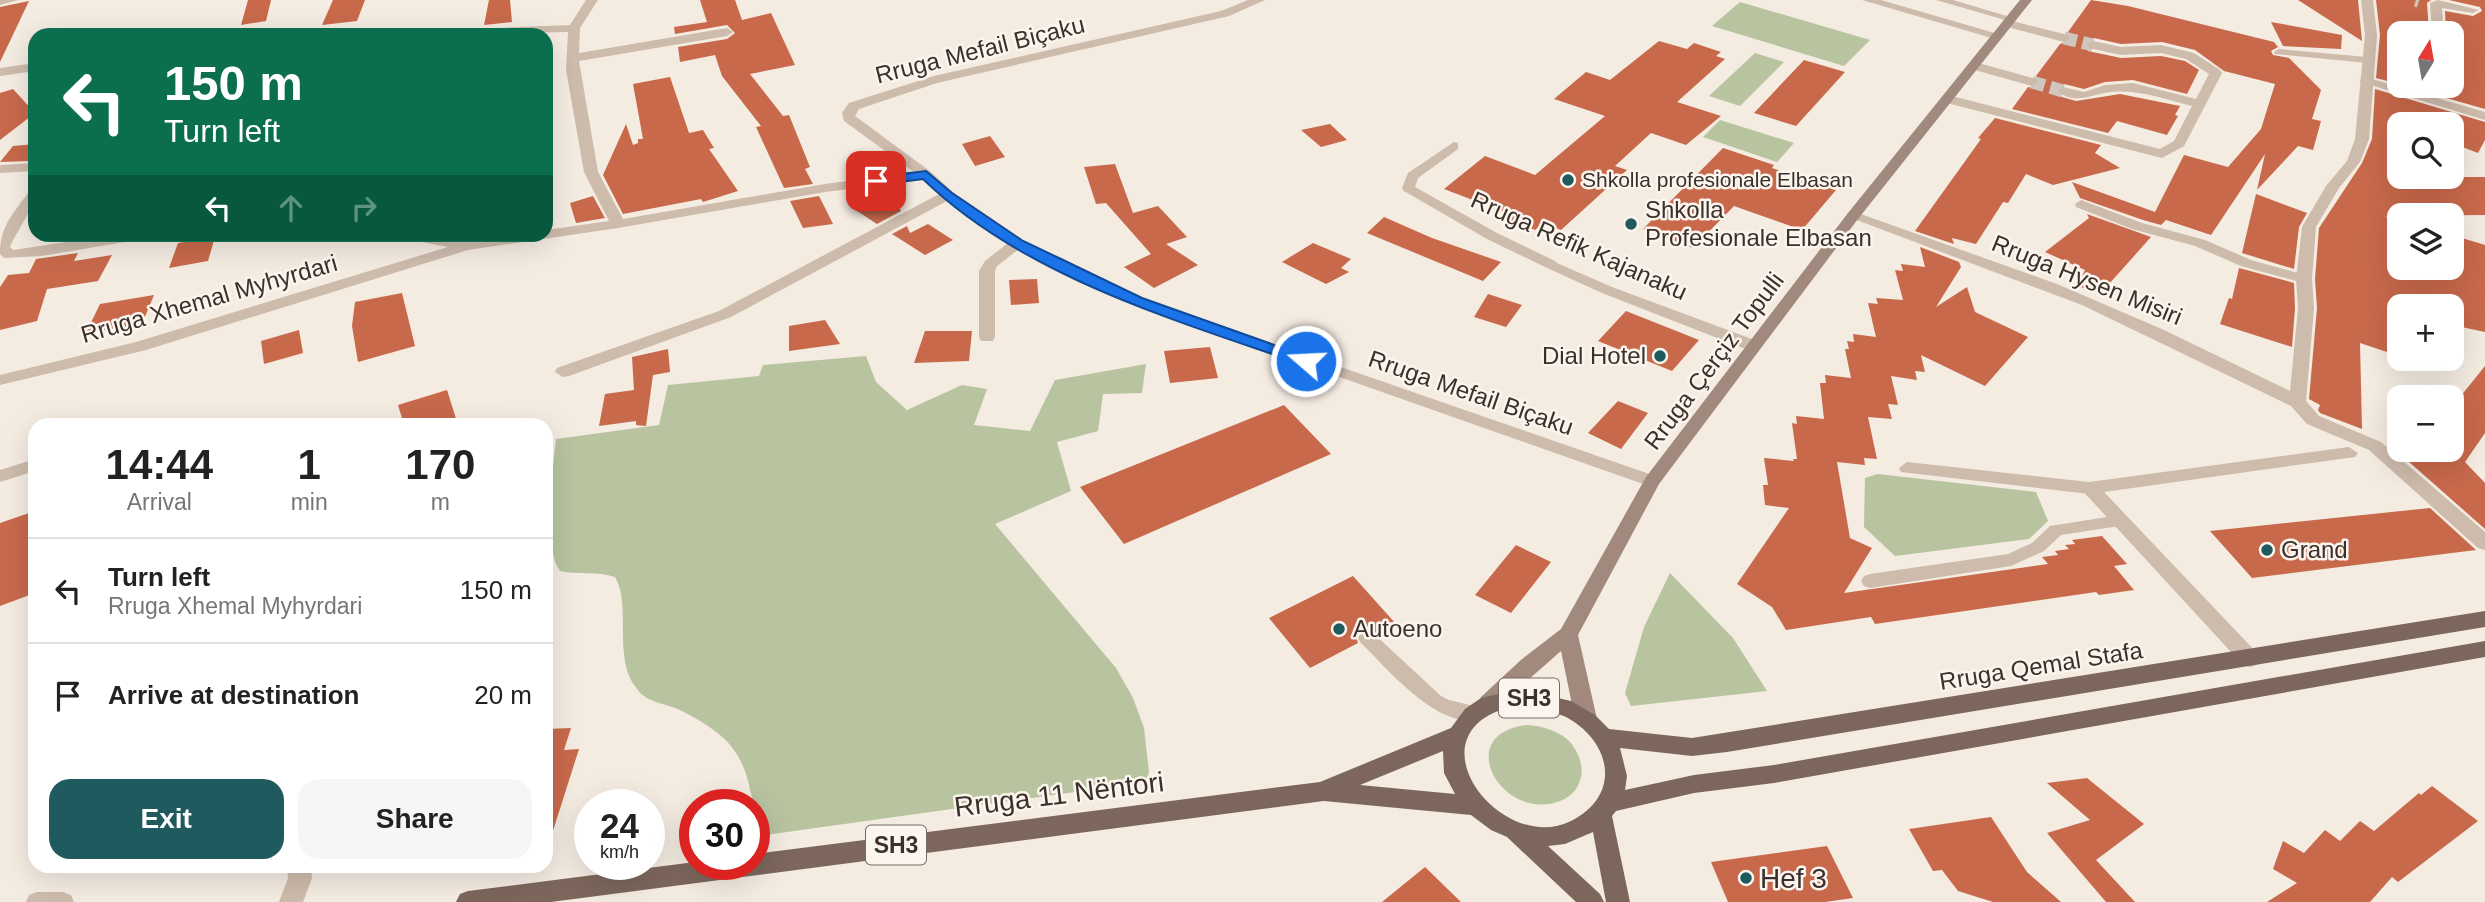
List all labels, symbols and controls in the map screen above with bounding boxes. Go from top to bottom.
street label: Rruga Mefail Biçaku [872,10,1087,89]
north arrow [2387,21,2464,98]
map controls [2387,21,2464,462]
icon: left [49,56,140,147]
text: 150 m [164,56,303,110]
button: search [2387,112,2464,189]
text: Turn left [164,113,280,149]
pin [846,151,906,211]
icon: arrive [857,162,895,200]
place label: Shkolla profesionale Elbasan [1582,168,1853,191]
marker: Shkolla profesionale Elbasan [1560,172,1576,188]
street label: Rruga Refik Kajanaku [1467,186,1691,305]
icon: left [199,189,237,227]
icon: ahead [272,189,310,227]
icon: right [345,189,383,227]
place label: Shkolla Profesionale Elbasan [1645,196,1872,251]
button: layers [2387,203,2464,280]
marker: Shkolla Profesionale Elbasan [1623,216,1639,232]
street label: Rruga Hysen Misiri [1988,229,2186,330]
street label: Rruga Xhemal Myhyrdari [78,249,340,348]
street label: Rruga Çerçiz Topulli [1638,267,1789,454]
button: + [2387,294,2464,371]
position arrow [1269,324,1343,398]
place label: Dial Hotel [1542,342,1646,369]
street label: Rruga Mefail Biçaku [1365,345,1577,440]
marker: Dial Hotel [1652,348,1668,364]
button: − [2387,385,2464,462]
text: 14:44 [106,441,213,488]
text: 1 [297,441,321,488]
text: 170 [405,441,475,488]
text: Arrival [127,489,192,515]
text: min [291,489,328,515]
text: m [431,489,450,515]
place label: Grand [2281,536,2348,563]
marker: Grand [2259,542,2275,558]
text: Turn left [108,562,210,592]
icon: left [49,572,87,610]
text: 150 m [460,575,532,605]
text: Rruga Xhemal Myhyrdari [108,593,362,619]
place label: Autoeno [1353,615,1442,642]
marker: Autoeno [1331,621,1347,637]
street label: Rruga Qemal Stafa [1937,636,2145,695]
icon: arrive [49,677,87,715]
road number: SH3 [1499,678,1559,718]
text: Arrive at destination [108,680,359,710]
text: 20 m [474,680,532,710]
street label: Rruga 11 Nëntori [952,766,1166,823]
button: Exit [49,779,284,859]
button: Share [298,779,532,859]
speed limit sign: 30 [679,789,770,880]
text: 24 [600,806,639,845]
road number: SH3 [866,825,926,864]
text: km/h [600,842,639,862]
place label: Hef 3 [1760,863,1827,894]
marker: Hef 3 [1738,870,1754,886]

